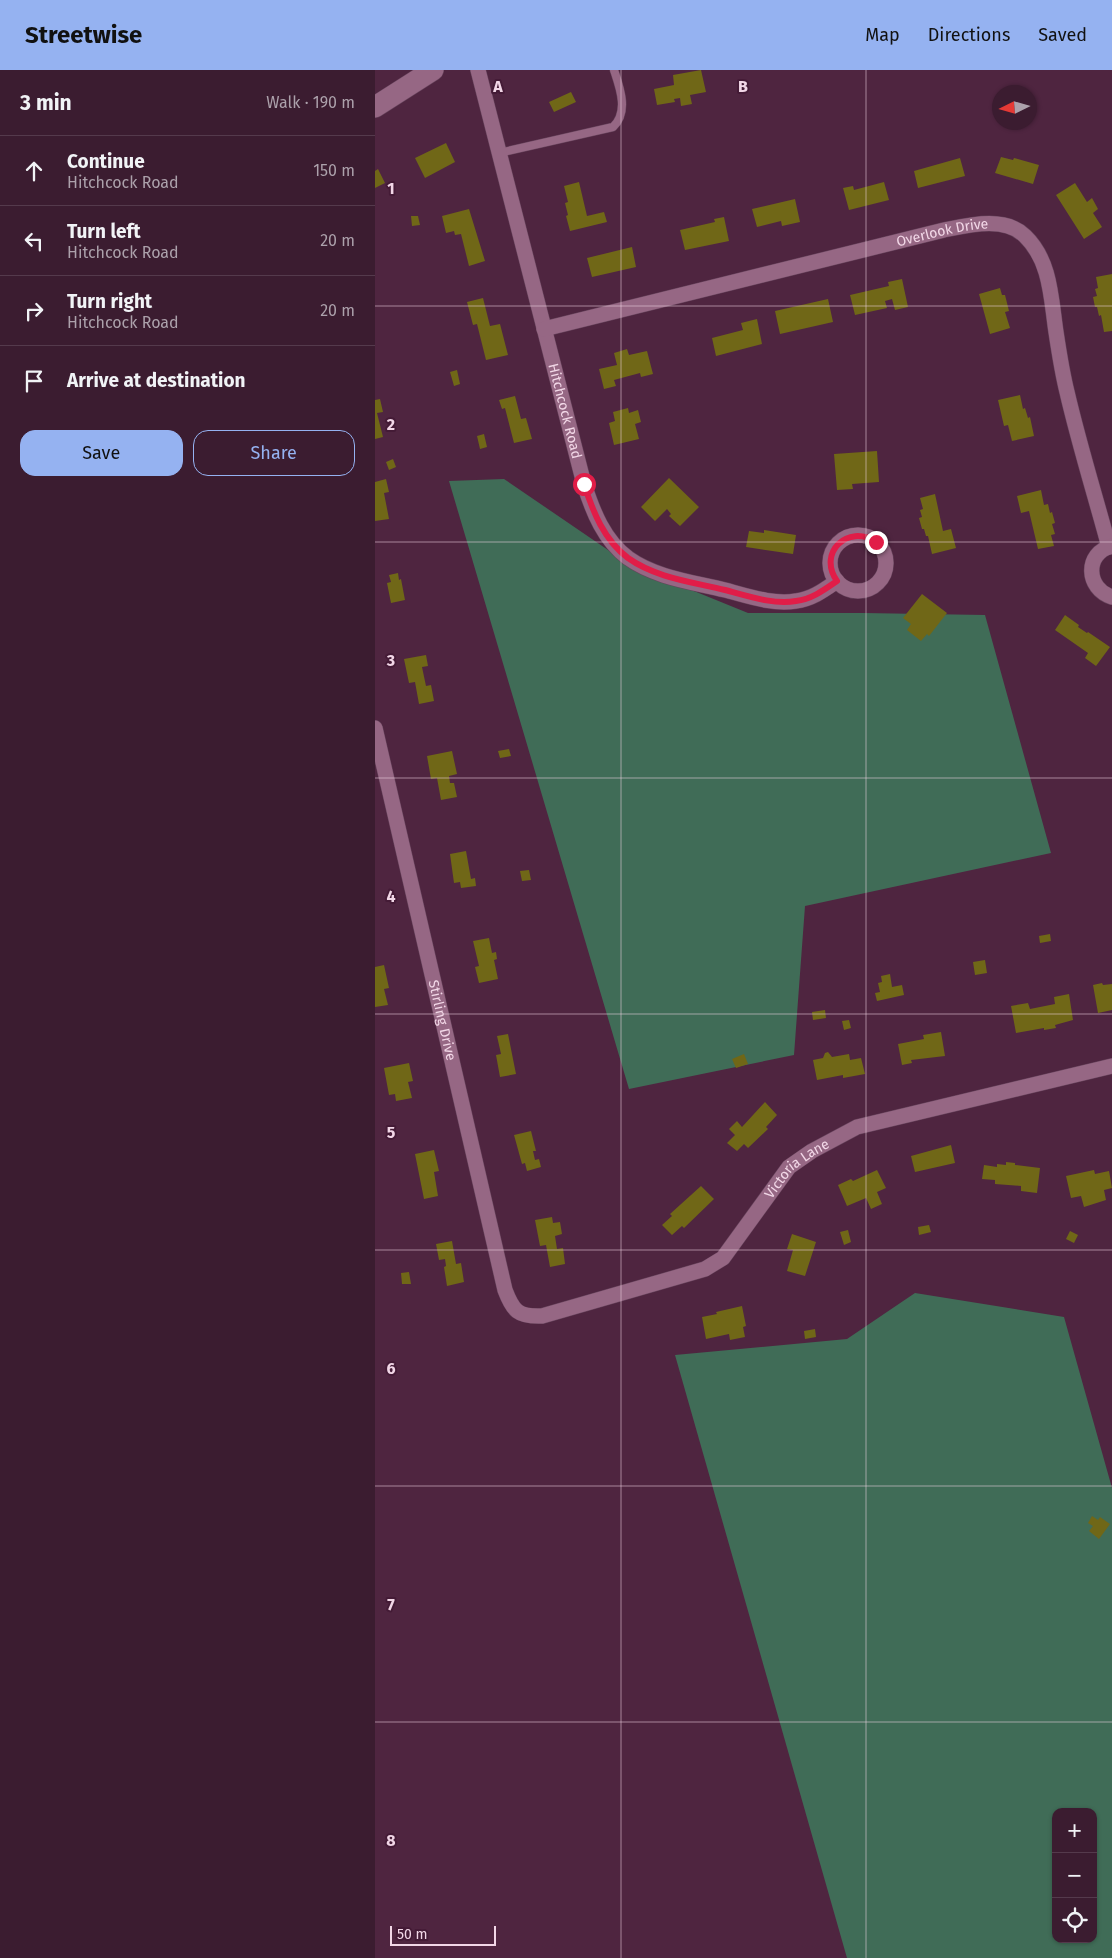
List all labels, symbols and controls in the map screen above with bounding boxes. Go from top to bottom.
text: Streetwise [25,21,142,49]
text: Map [865,24,900,46]
text: Directions [928,24,1010,46]
text: Saved [1038,24,1087,46]
text: A [492,77,503,96]
text: B [738,77,748,96]
north arrow [992,85,1037,130]
text: 3 min [20,90,72,116]
text: Walk · 190 m [266,93,355,112]
text: Continue [67,150,145,173]
icon: ahead [20,157,48,185]
text: 150 m [313,161,355,180]
text: Hitchcock Road [67,173,179,192]
text: 1 [387,179,395,198]
street label: Overlook Drive [894,215,989,250]
text: Turn left [67,220,141,243]
icon: left [20,227,48,255]
text: 20 m [320,231,355,250]
text: Hitchcock Road [67,243,179,262]
text: Turn right [67,290,152,313]
icon: right [20,297,48,325]
text: 20 m [320,301,355,320]
text: Hitchcock Road [67,313,179,332]
street label: Hitchcock Road [545,362,586,460]
icon: arrive [20,367,48,395]
text: Arrive at destination [67,369,246,392]
text: 2 [387,415,395,434]
button: Save [20,430,183,476]
button: Share [193,430,355,476]
route start [573,473,596,496]
route end [865,531,888,554]
text: 3 [386,651,395,670]
text: 4 [386,887,396,906]
street label: Stirling Drive [425,978,460,1062]
text: 5 [387,1123,396,1142]
street label: Victoria Lane [761,1135,832,1202]
text: 6 [386,1359,396,1378]
text: 7 [387,1595,395,1614]
map controls [1052,1808,1097,1943]
button: + [1052,1808,1097,1853]
text: 8 [386,1831,396,1850]
button: − [1052,1853,1097,1898]
button: locate [1052,1898,1097,1943]
scale bar [390,1923,496,1946]
text: 50 m [397,1926,428,1943]

